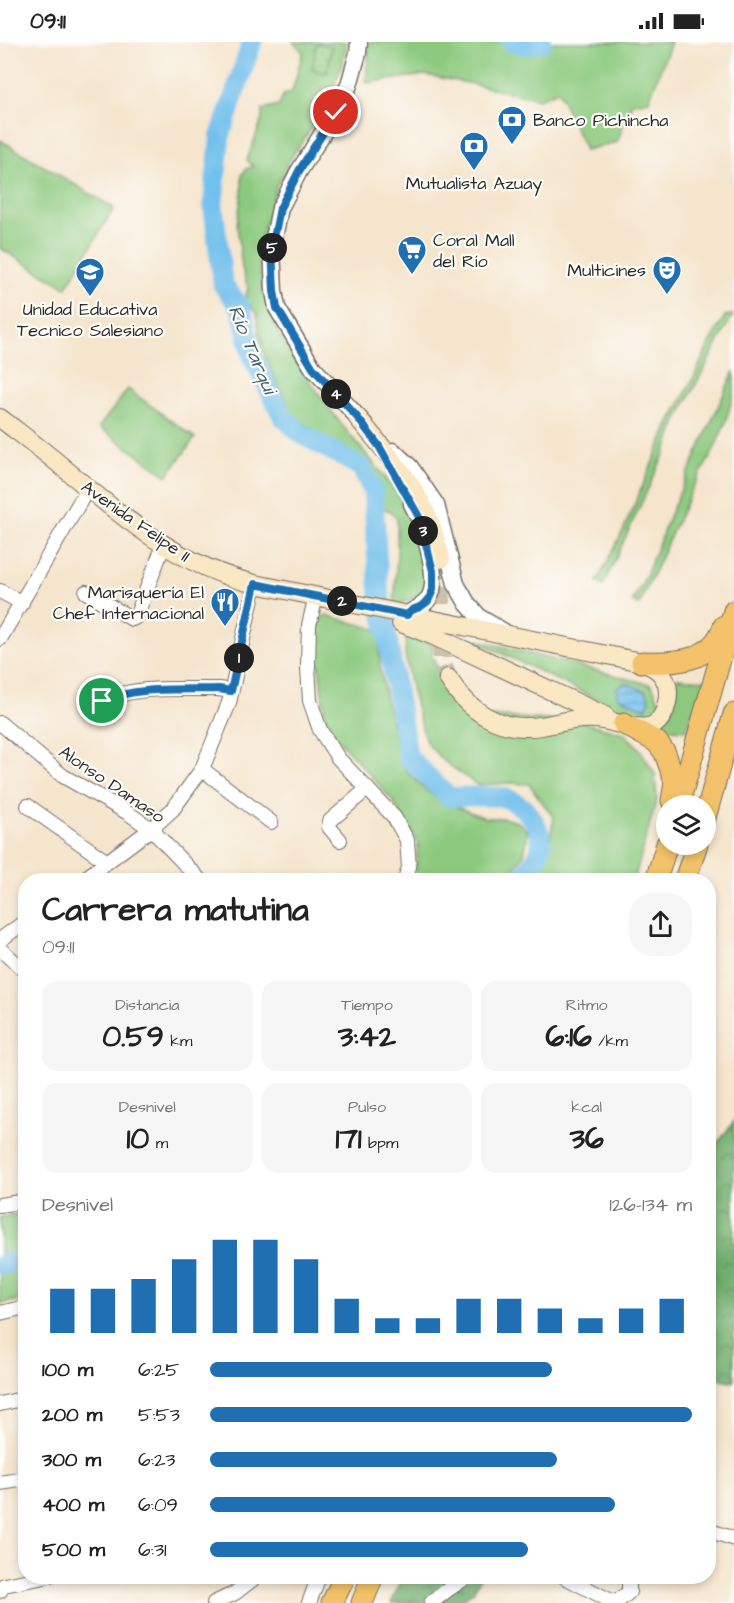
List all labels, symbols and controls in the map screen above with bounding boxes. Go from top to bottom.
text: 09:11 [30,6,66,37]
pin [310,86,361,137]
icon: check [319,95,352,128]
bank icon: Banco Pichincha [496,104,528,146]
place label: Banco Pichincha [533,108,668,133]
bank icon: Mutualista Azuay [458,130,490,172]
place label: Mutualista Azuay [406,171,542,197]
place label: Coral Mall del Río [433,228,515,274]
pin: 5 [257,233,287,263]
supermarket icon: Coral Mall del Río [396,234,428,276]
text: 5 [266,237,278,259]
theatre icon: Multicines [651,254,683,296]
school or university icon: Unidad Educativa Tecnico Salesiano [74,256,106,298]
place label: Multicines [567,258,646,283]
place label: Unidad Educativa Tecnico Salesiano [17,297,163,343]
water label: Río Tarqui [221,301,284,401]
pin: 4 [321,379,351,409]
text: 4 [331,383,341,405]
street label: Avenida Felipe II [76,474,195,568]
pin: 3 [408,516,438,546]
text: 3 [419,520,427,542]
place label: Marisquería El Chef Internacional [53,580,204,626]
restaurant icon: Marisquería El Chef Internacional [209,586,241,628]
pin: 2 [327,586,357,616]
text: 2 [337,590,347,612]
pin: 1 [224,643,254,673]
text: 1 [238,647,240,669]
pin [76,675,127,726]
icon: arrive [85,684,118,717]
street label: Alonso Damaso [54,740,170,829]
map controls [656,795,716,855]
button: layers [656,795,716,855]
text: Carrera matutina [42,887,309,933]
button: share [629,893,692,956]
text: 09:11 [42,933,74,961]
text: Distancia [115,994,179,1016]
text: Tiempo [341,994,393,1016]
text: Ritmo [566,994,608,1016]
text: 0.59 [102,1016,164,1058]
text: 3:42 [338,1016,396,1058]
text: 6:16 [545,1016,592,1058]
text: km [164,1030,192,1052]
text: /km [592,1030,628,1052]
text: Desnivel [119,1096,176,1118]
text: Pulso [348,1096,386,1118]
text: kcal [571,1096,602,1118]
text: 10 [127,1118,149,1160]
text: 171 [336,1118,362,1160]
text: 36 [570,1118,604,1160]
text: m [149,1132,168,1154]
text: bpm [362,1132,398,1154]
text: Desnivel [42,1191,113,1219]
text: 126–134 m [609,1191,692,1219]
text: 100 m [42,1356,93,1384]
text: 6:25 [138,1356,179,1384]
text: 200 m [42,1401,102,1429]
text: 5:53 [138,1401,180,1429]
text: 300 m [42,1446,101,1474]
text: 6:23 [138,1446,176,1474]
text: 400 m [42,1491,104,1519]
text: 6:09 [138,1491,178,1519]
text: 500 m [42,1536,105,1564]
text: 6:31 [138,1536,167,1564]

